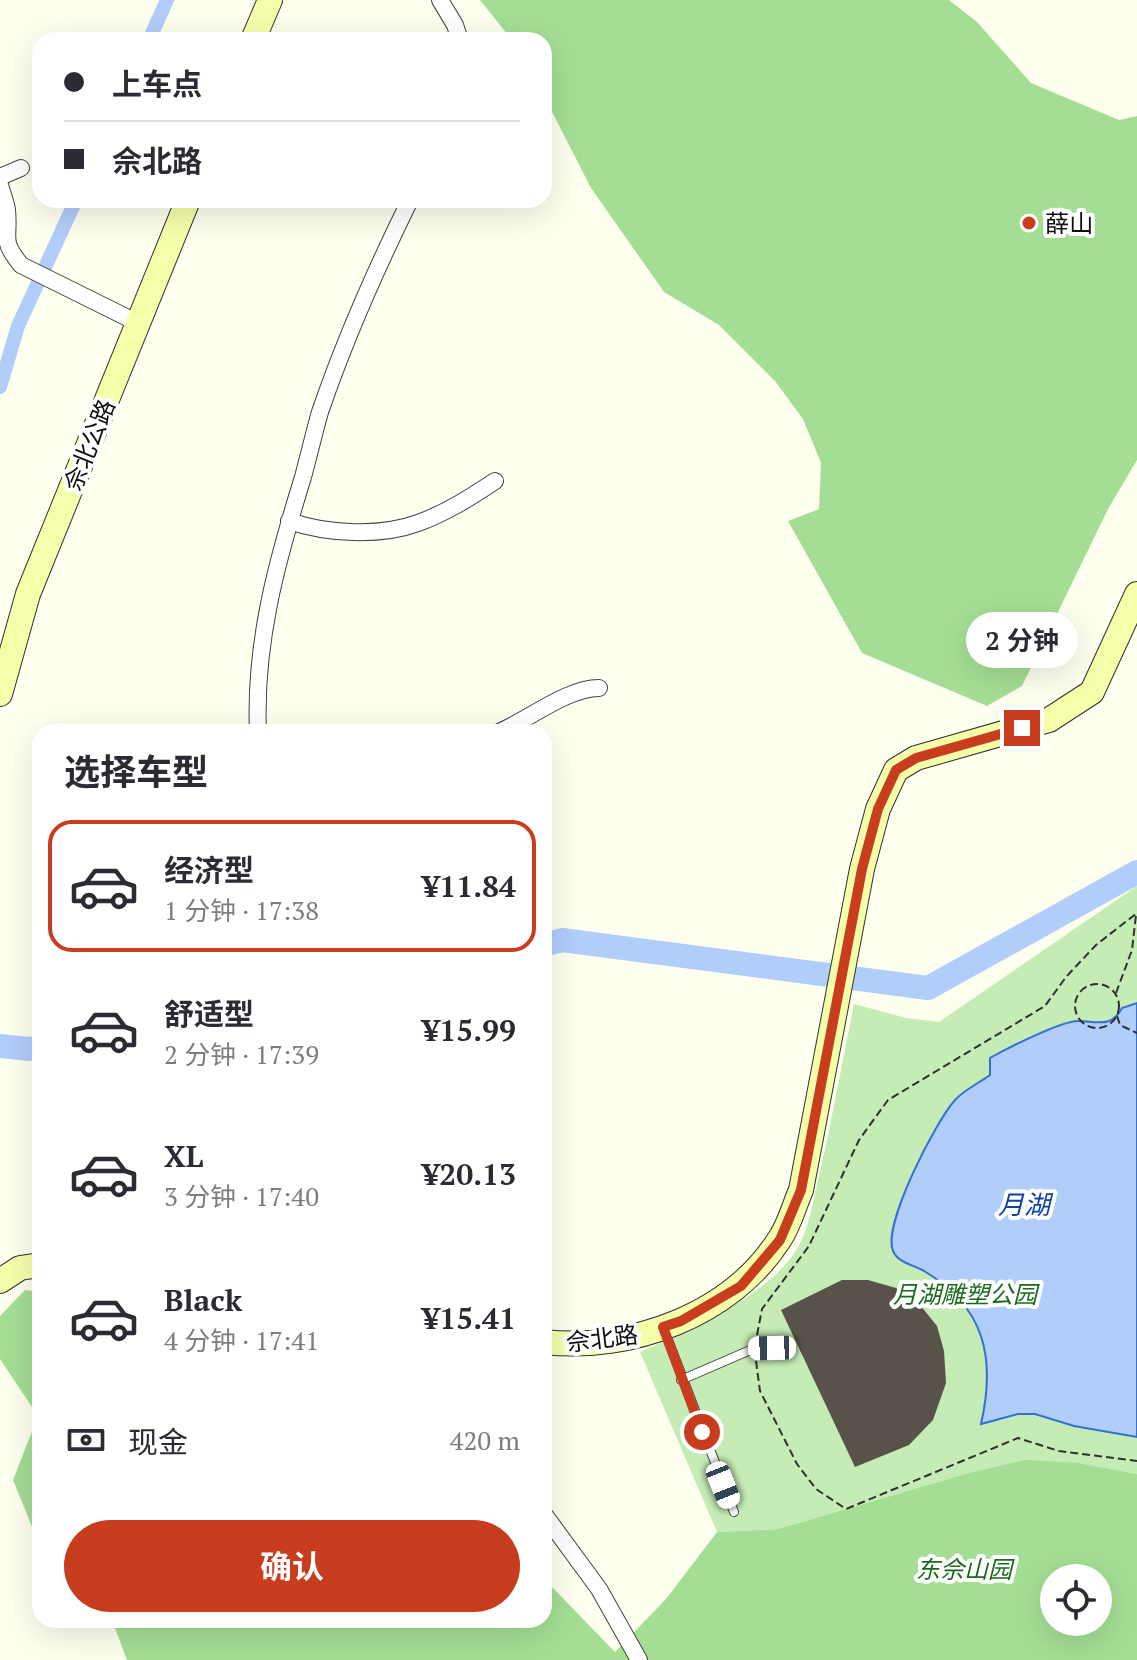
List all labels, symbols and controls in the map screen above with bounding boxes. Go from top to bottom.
text: 上车点 [112,64,202,104]
text: 佘北路 [112,141,202,181]
place label: 薛山 [1045,207,1093,239]
marker: 薛山 [1020,214,1038,232]
street label: 佘北公路 [56,395,122,495]
callout: 2 分钟 [966,612,1078,668]
text: 2 分钟 [985,623,1059,657]
route end [1004,710,1040,746]
text: 选择车型 [64,748,208,795]
icon: car [68,850,140,922]
text: 经济型 [164,850,254,890]
text: ¥11.84 [422,866,516,906]
text: 1 分钟 · 17:38 [164,893,319,927]
icon: car [68,994,140,1066]
text: 舒适型 [164,994,254,1034]
text: ¥15.99 [422,1010,516,1050]
text: 2 分钟 · 17:39 [164,1037,319,1071]
text: XL [164,1136,203,1176]
icon: car [68,1138,140,1210]
text: ¥20.13 [422,1154,516,1194]
text: 3 分钟 · 17:40 [164,1179,319,1213]
water label: 月湖 [998,1187,1054,1221]
park label: 月湖雕塑公园 [893,1278,1040,1310]
text: Black [164,1280,242,1320]
icon: car [68,1282,140,1354]
text: ¥15.41 [422,1298,516,1338]
street label: 佘北路 [564,1318,640,1358]
text: 4 分钟 · 17:41 [164,1323,319,1357]
car [748,1336,796,1360]
route start [684,1414,720,1450]
icon: cash [64,1418,108,1462]
text: 现金 [128,1422,188,1462]
text: 420 m [450,1423,520,1457]
car [703,1458,743,1512]
button: 确认 [64,1520,520,1612]
park label: 东佘山园 [916,1553,1015,1585]
map controls [1040,1564,1112,1636]
button: locate [1040,1564,1112,1636]

